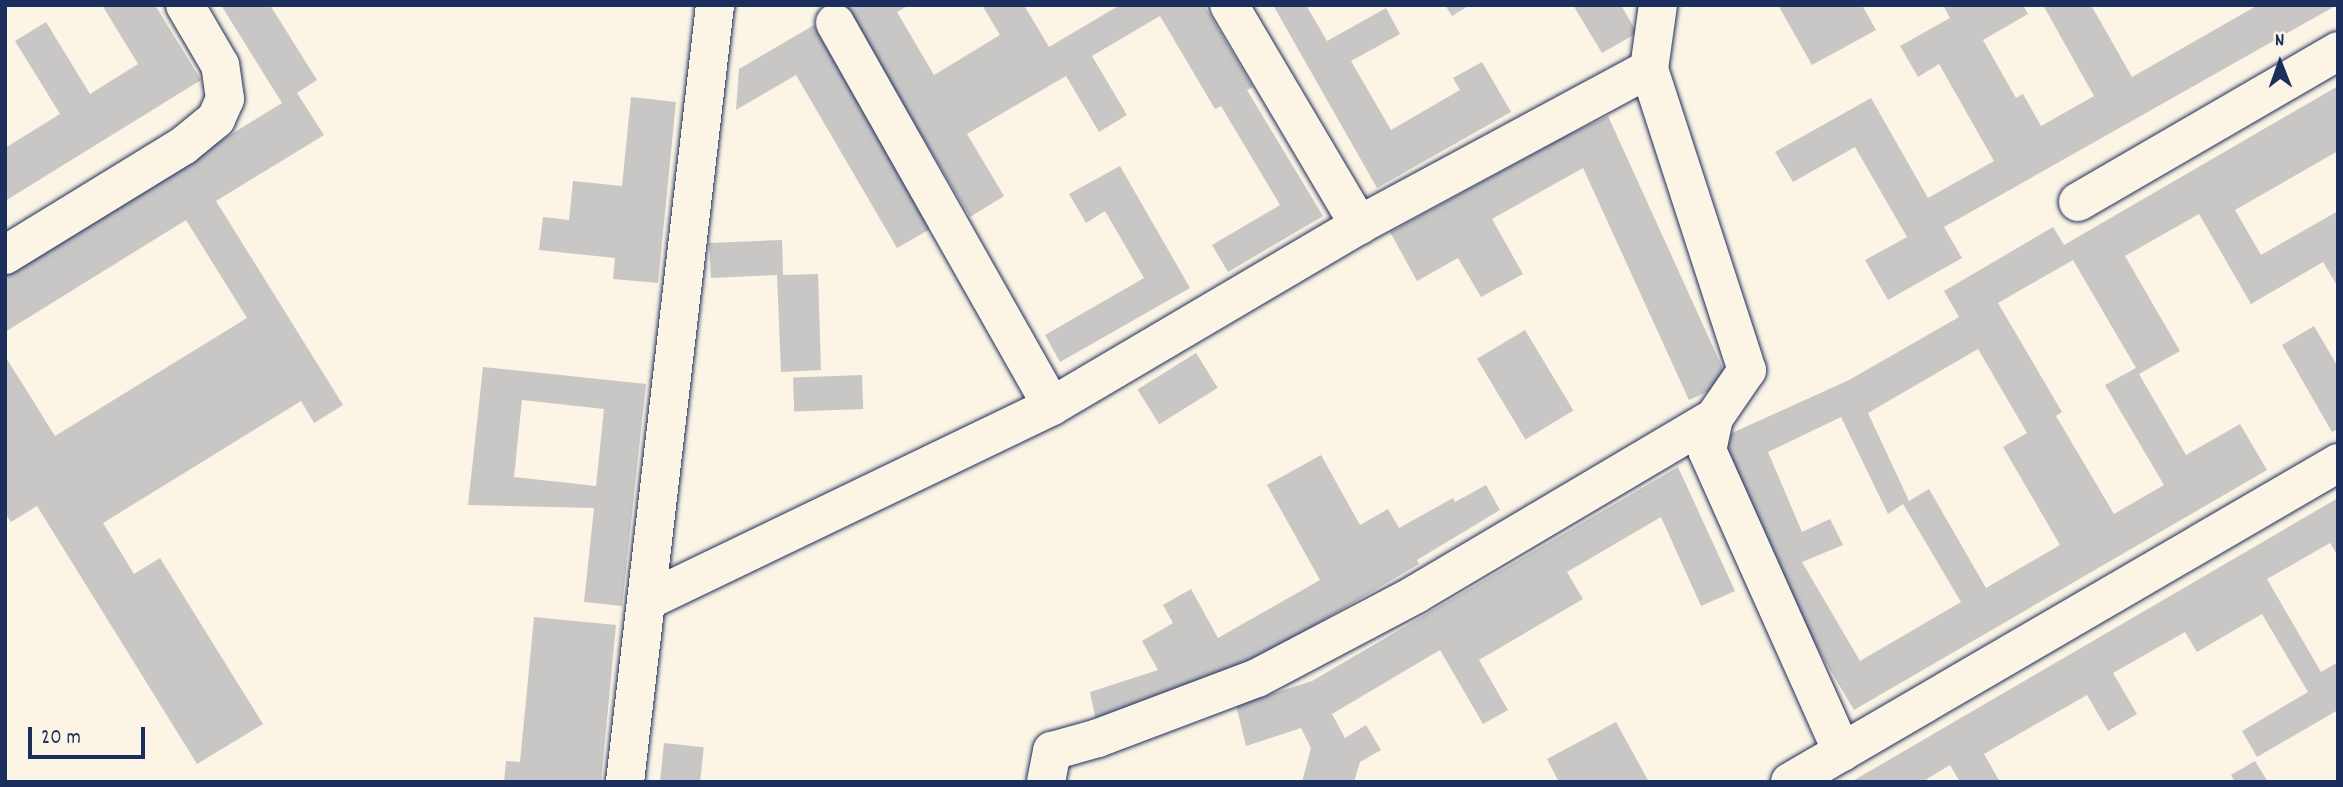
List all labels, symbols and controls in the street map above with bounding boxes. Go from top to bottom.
north arrow [2245,28,2315,98]
text: N [2275,28,2285,55]
scale bar [32,714,149,758]
text: 20 m [41,724,81,754]

